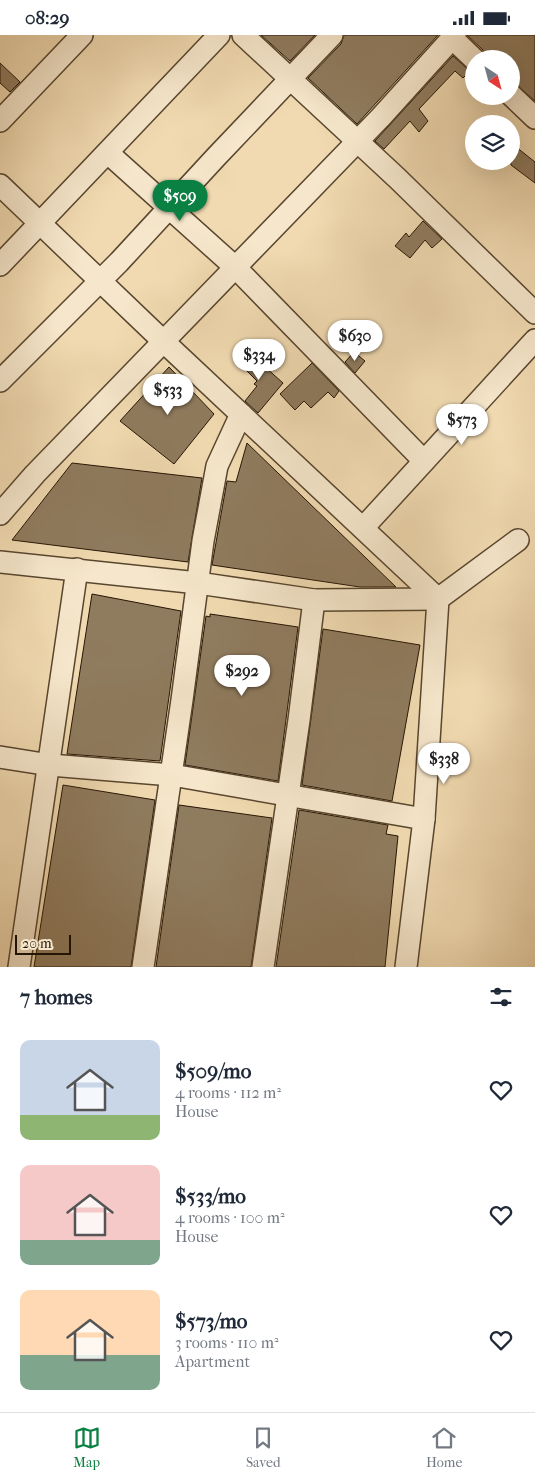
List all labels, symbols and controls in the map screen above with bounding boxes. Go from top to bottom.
text: 08:29 [25,7,69,29]
north arrow [465,50,520,105]
map controls [465,50,520,170]
button: layers [465,115,520,170]
pin: $509 [150,179,210,222]
text: $509 [164,186,196,205]
pin: $630 [325,319,385,362]
text: $630 [339,326,371,345]
pin: $334 [229,339,289,381]
text: $334 [243,345,275,364]
pin: $533 [138,373,198,416]
text: $533 [154,380,182,399]
pin: $573 [432,403,492,446]
text: $573 [447,410,477,429]
pin: $292 [212,655,272,697]
text: $292 [225,661,259,680]
pin: $338 [414,743,474,785]
text: $338 [429,749,459,768]
scale bar [15,932,71,955]
text: 20 m [22,935,52,952]
icon: filters [487,983,515,1011]
text: 7 homes [20,985,92,1009]
text: $509/mo [175,1059,251,1083]
icon: home [60,1060,120,1120]
icon: heart [487,1076,515,1104]
text: 4 rooms · 112 m² [175,1083,281,1102]
text: House [175,1102,218,1121]
text: $533/mo [175,1184,246,1208]
icon: home [60,1185,120,1245]
icon: heart [487,1201,515,1229]
text: 4 rooms · 100 m² [175,1208,285,1227]
text: House [175,1227,218,1246]
text: $573/mo [175,1309,248,1333]
icon: home [60,1310,120,1370]
icon: heart [487,1326,515,1354]
text: 3 rooms · 110 m² [175,1333,279,1352]
text: Apartment [175,1352,250,1371]
tab: Map [73,1424,101,1471]
tab: Saved [246,1424,281,1471]
tab: Home [426,1424,462,1471]

